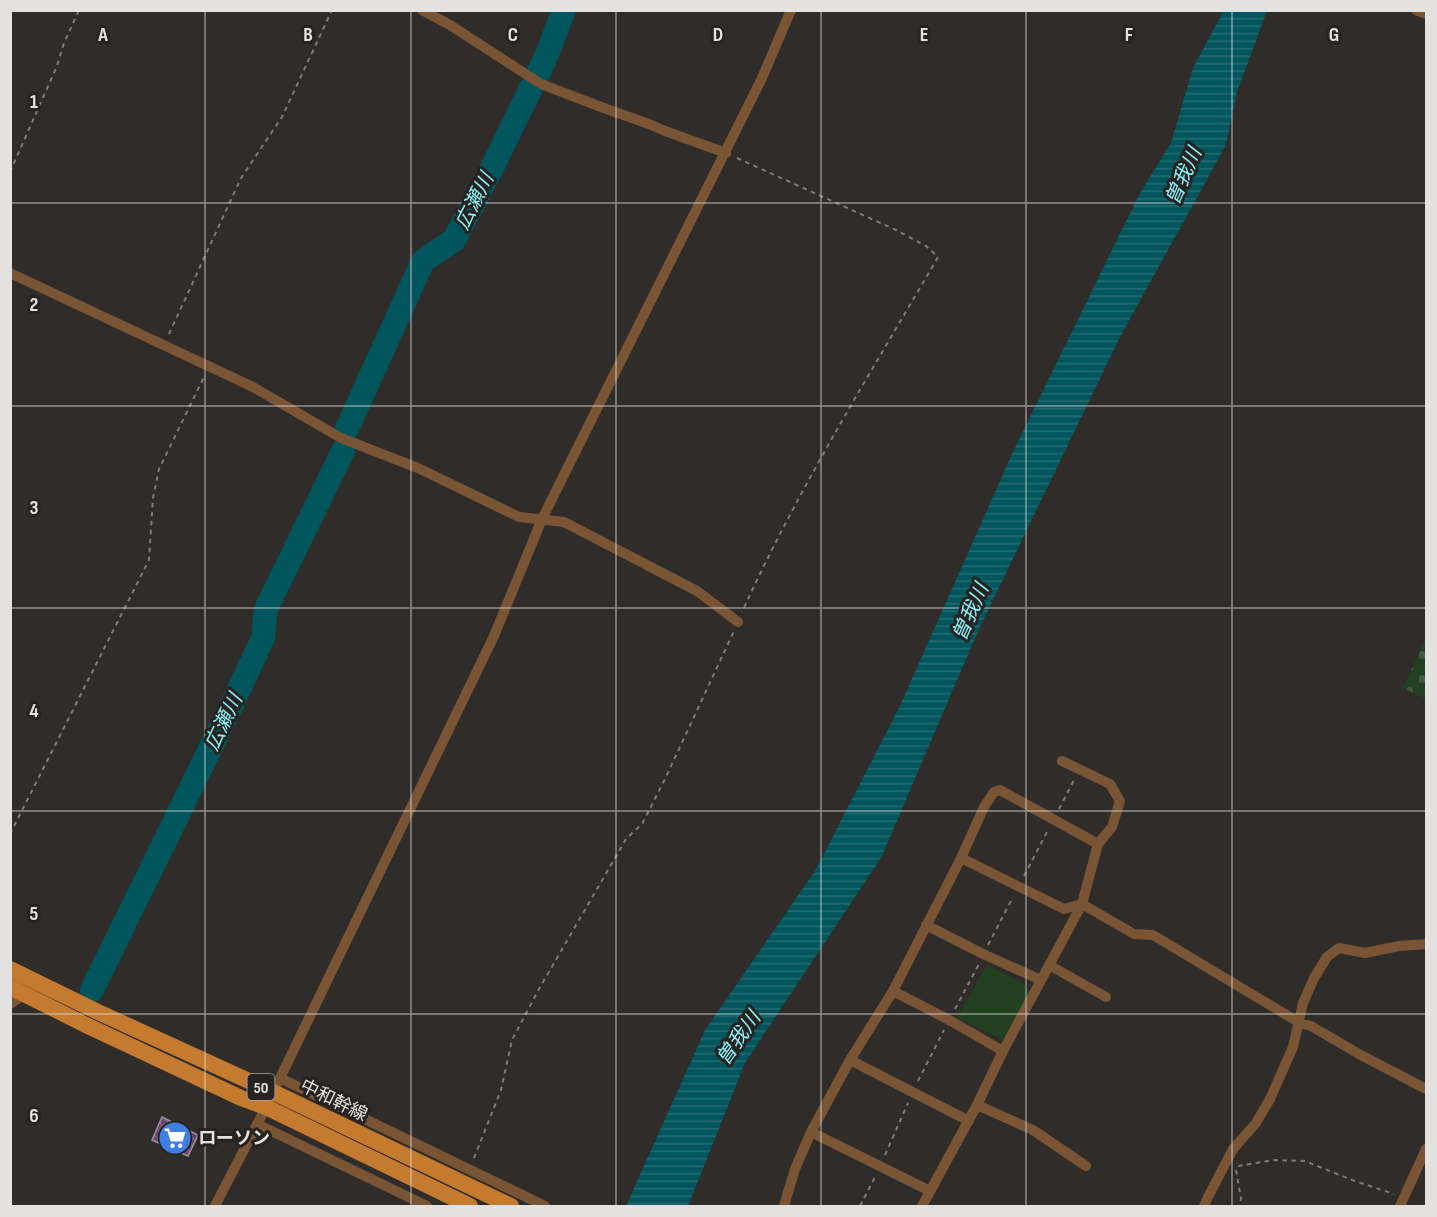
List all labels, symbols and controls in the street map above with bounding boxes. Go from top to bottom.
text: A [97,23,108,47]
text: B [303,23,313,47]
text: C [508,23,518,47]
text: D [713,23,723,47]
text: E [920,23,928,47]
text: F [1125,23,1133,47]
text: G [1329,23,1339,47]
text: 1 [30,90,38,114]
water label: 曽我川 [1161,142,1208,209]
water label: 広瀬川 [451,167,500,234]
text: 2 [30,293,38,317]
text: 3 [30,496,39,520]
water label: 曽我川 [948,578,995,645]
water label: 広瀬川 [200,688,249,755]
text: 4 [29,699,39,723]
text: 5 [30,902,39,926]
water label: 曽我川 [712,1005,767,1070]
road number: 50 [248,1074,274,1100]
street label: 中和幹線 [297,1075,371,1126]
text: 6 [29,1104,39,1128]
supermarket icon: ローソン [157,1120,193,1156]
place label: ローソン [198,1128,270,1149]

